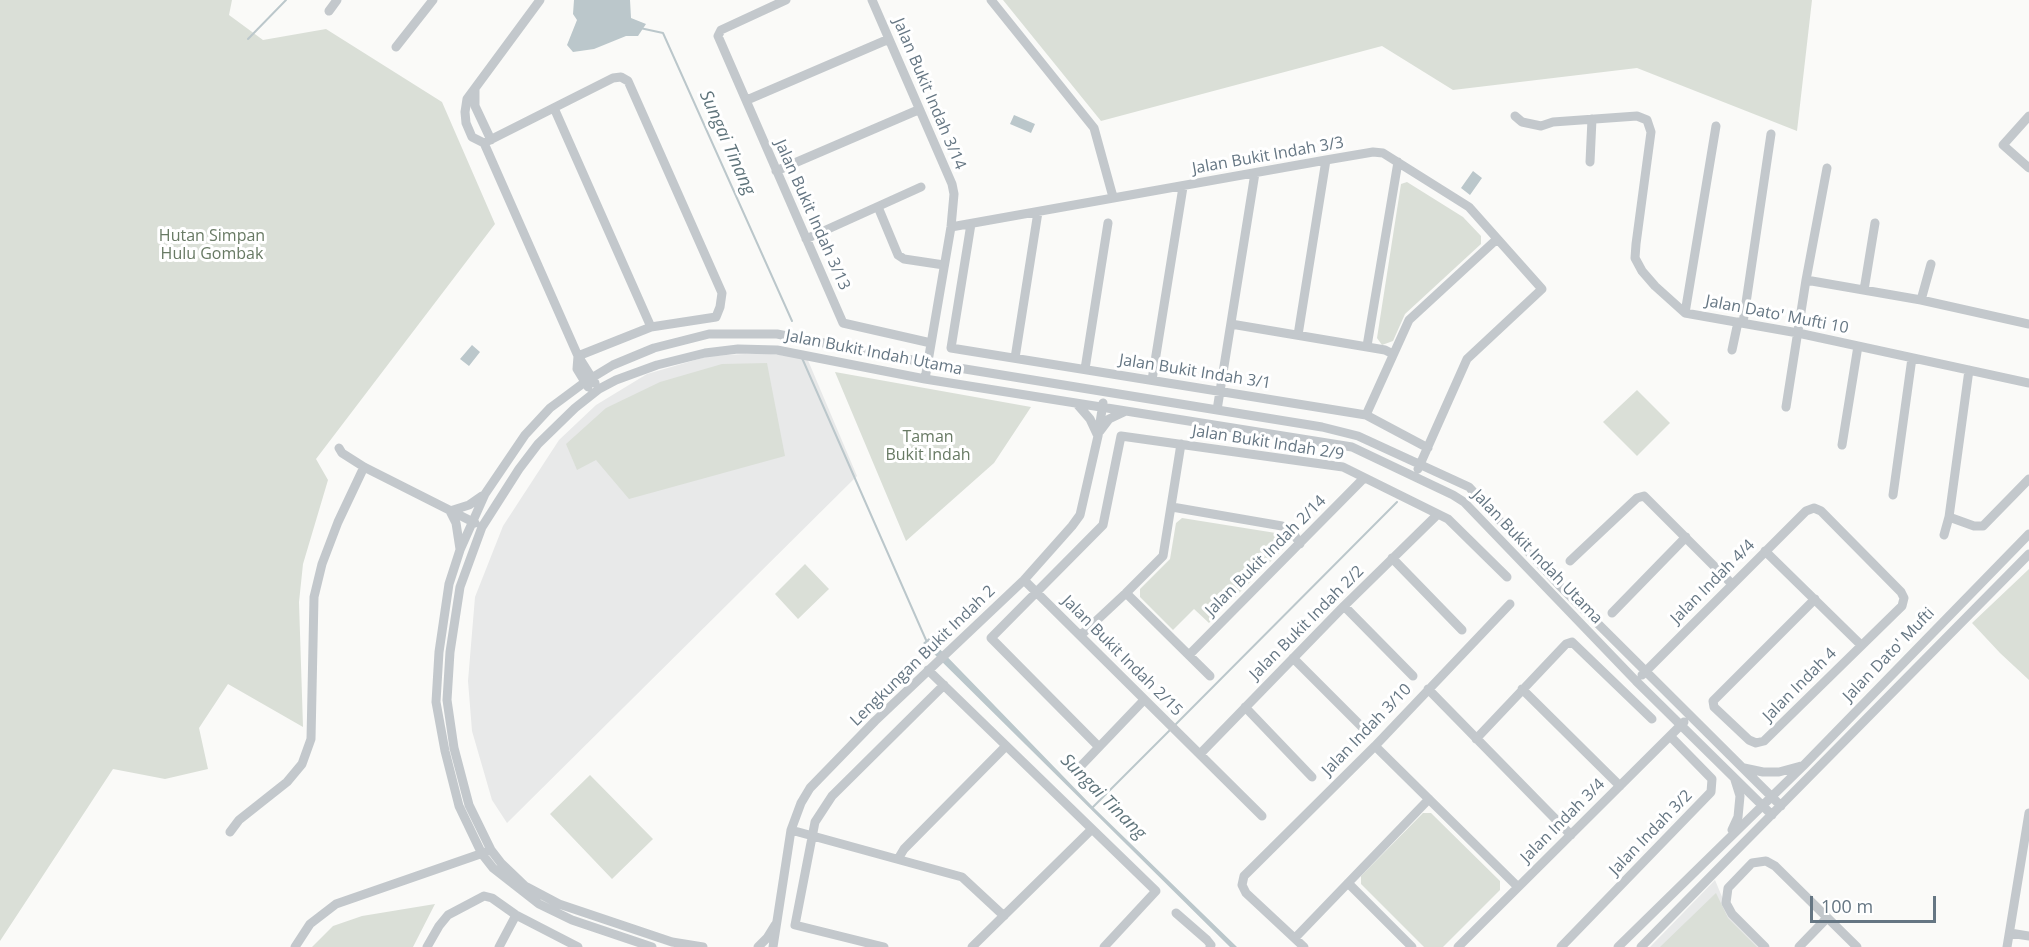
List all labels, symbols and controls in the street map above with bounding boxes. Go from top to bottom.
street label: Jalan Bukit Indah 3/14 [888,15,970,173]
water label: Sungai Tinang [694,87,760,199]
street label: Jalan Bukit Indah 3/3 [1191,133,1345,179]
street label: Jalan Bukit Indah 3/13 [770,137,854,293]
park label: Hutan Simpan Hulu Gombak [159,226,265,264]
street label: Jalan Dato' Mufti 10 [1704,292,1850,338]
street label: Jalan Bukit Indah Utama [784,326,964,380]
street label: Jalan Bukit Indah 3/1 [1118,351,1272,393]
street label: Jalan Bukit Indah 2/9 [1191,422,1345,464]
park label: Taman Bukit Indah [885,427,971,465]
street label: Jalan Bukit Indah Utama [1468,486,1606,628]
street label: Jalan Bukit Indah 2/14 [1202,492,1330,620]
street label: Jalan Indah 4/4 [1667,536,1759,628]
street label: Jalan Bukit Indah 2/2 [1246,562,1368,684]
street label: Lengkungan Bukit Indah 2 [847,582,999,730]
street label: Jalan Bukit Indah 2/15 [1058,592,1186,720]
street label: Jalan Dato' Mufti [1839,604,1939,706]
street label: Jalan Indah 4 [1759,644,1841,726]
street label: Jalan Indah 3/10 [1318,680,1416,780]
water label: Sungai Tinang [1056,750,1150,844]
street label: Jalan Indah 3/4 [1517,775,1609,867]
street label: Jalan Indah 3/2 [1605,786,1697,880]
scale bar [1813,884,1939,922]
text: 100 m [1821,894,1873,918]

